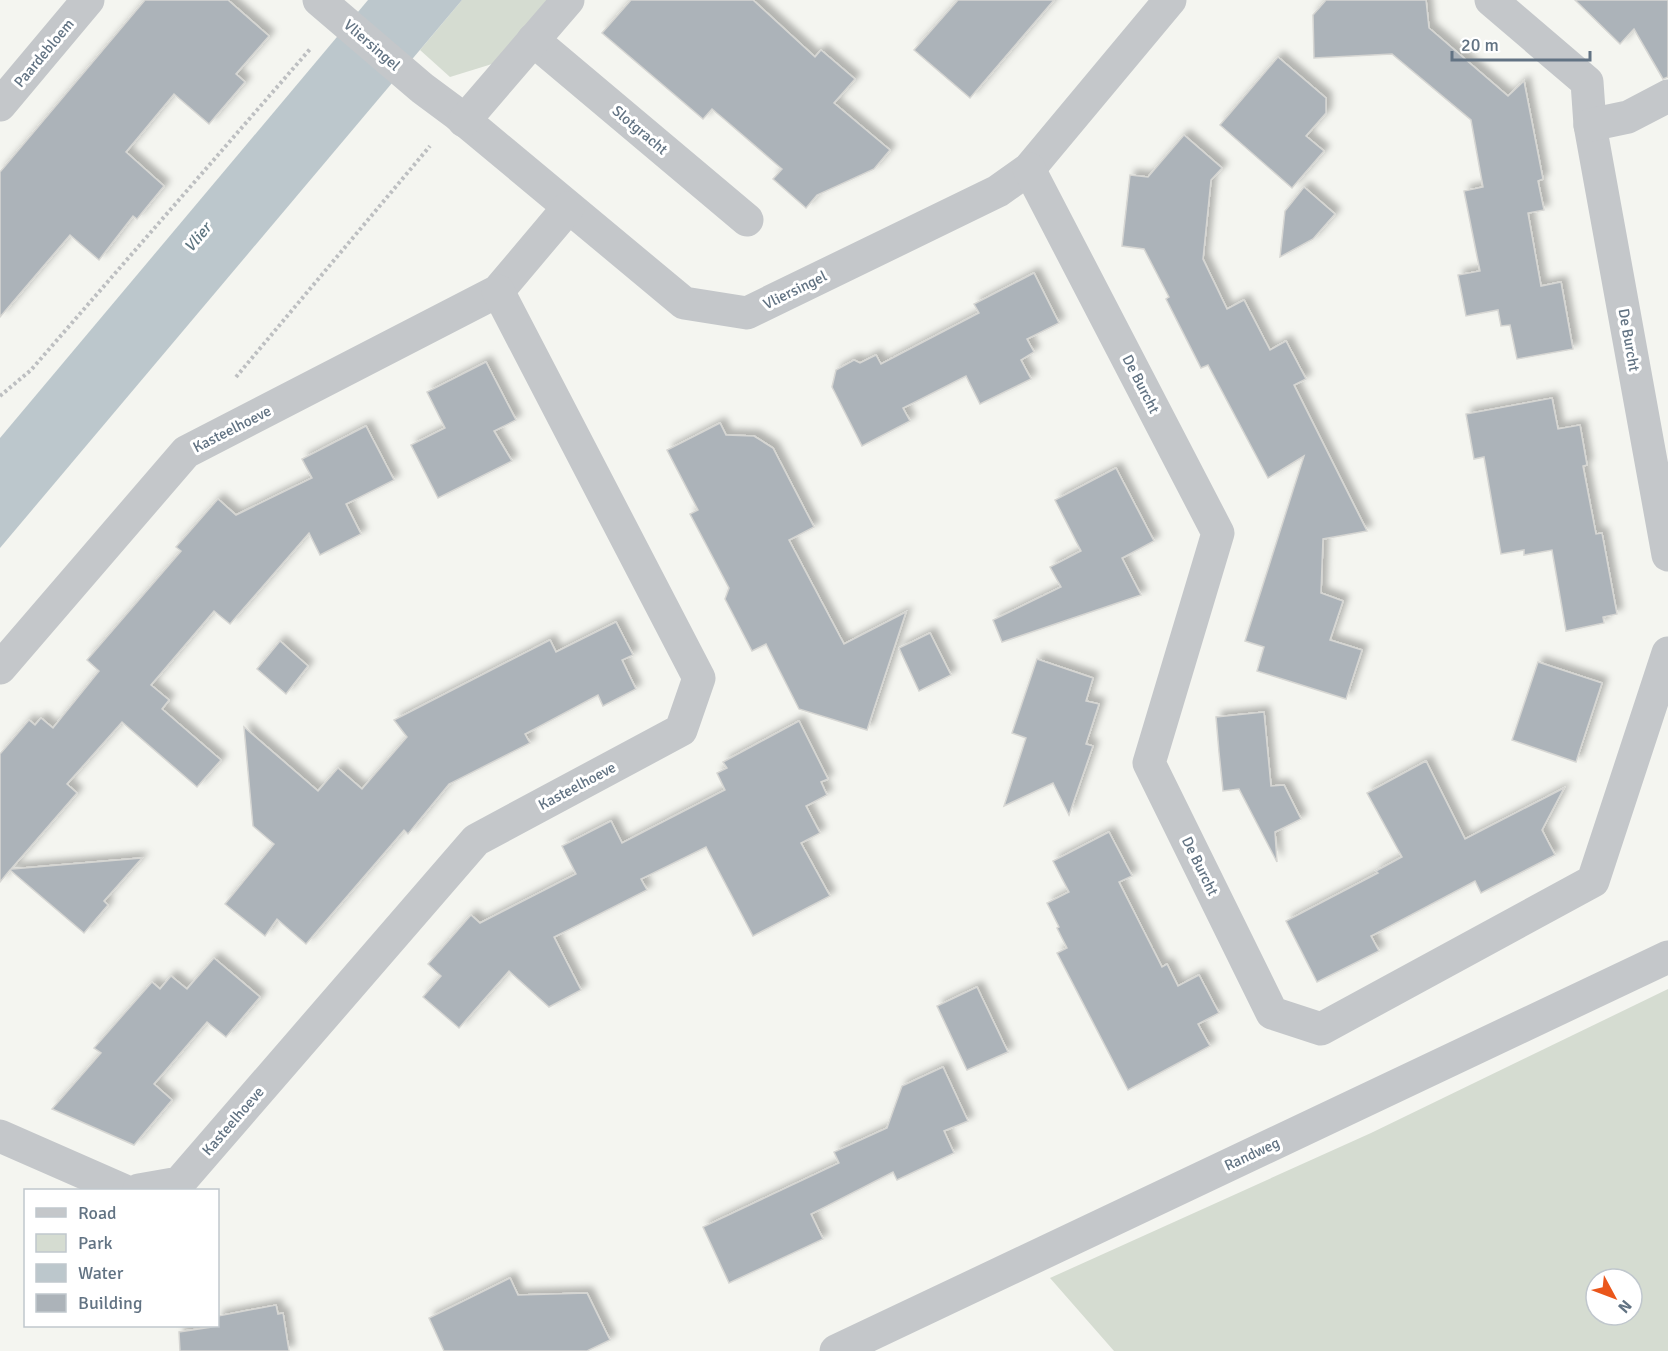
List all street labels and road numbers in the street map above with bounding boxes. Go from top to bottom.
street label: Paardebloem [10,15,78,91]
street label: Vliersingel [340,16,404,74]
street label: Slotgracht [609,102,671,158]
street label: Vliersingel [760,267,830,313]
street label: De Burcht [1615,307,1643,373]
street label: De Burcht [1119,352,1163,416]
street label: Kasteelhoeve [190,402,274,456]
street label: Kasteelhoeve [535,758,619,814]
street label: De Burcht [1178,833,1222,899]
street label: Kasteelhoeve [198,1083,268,1159]
street label: Randweg [1222,1133,1282,1175]

